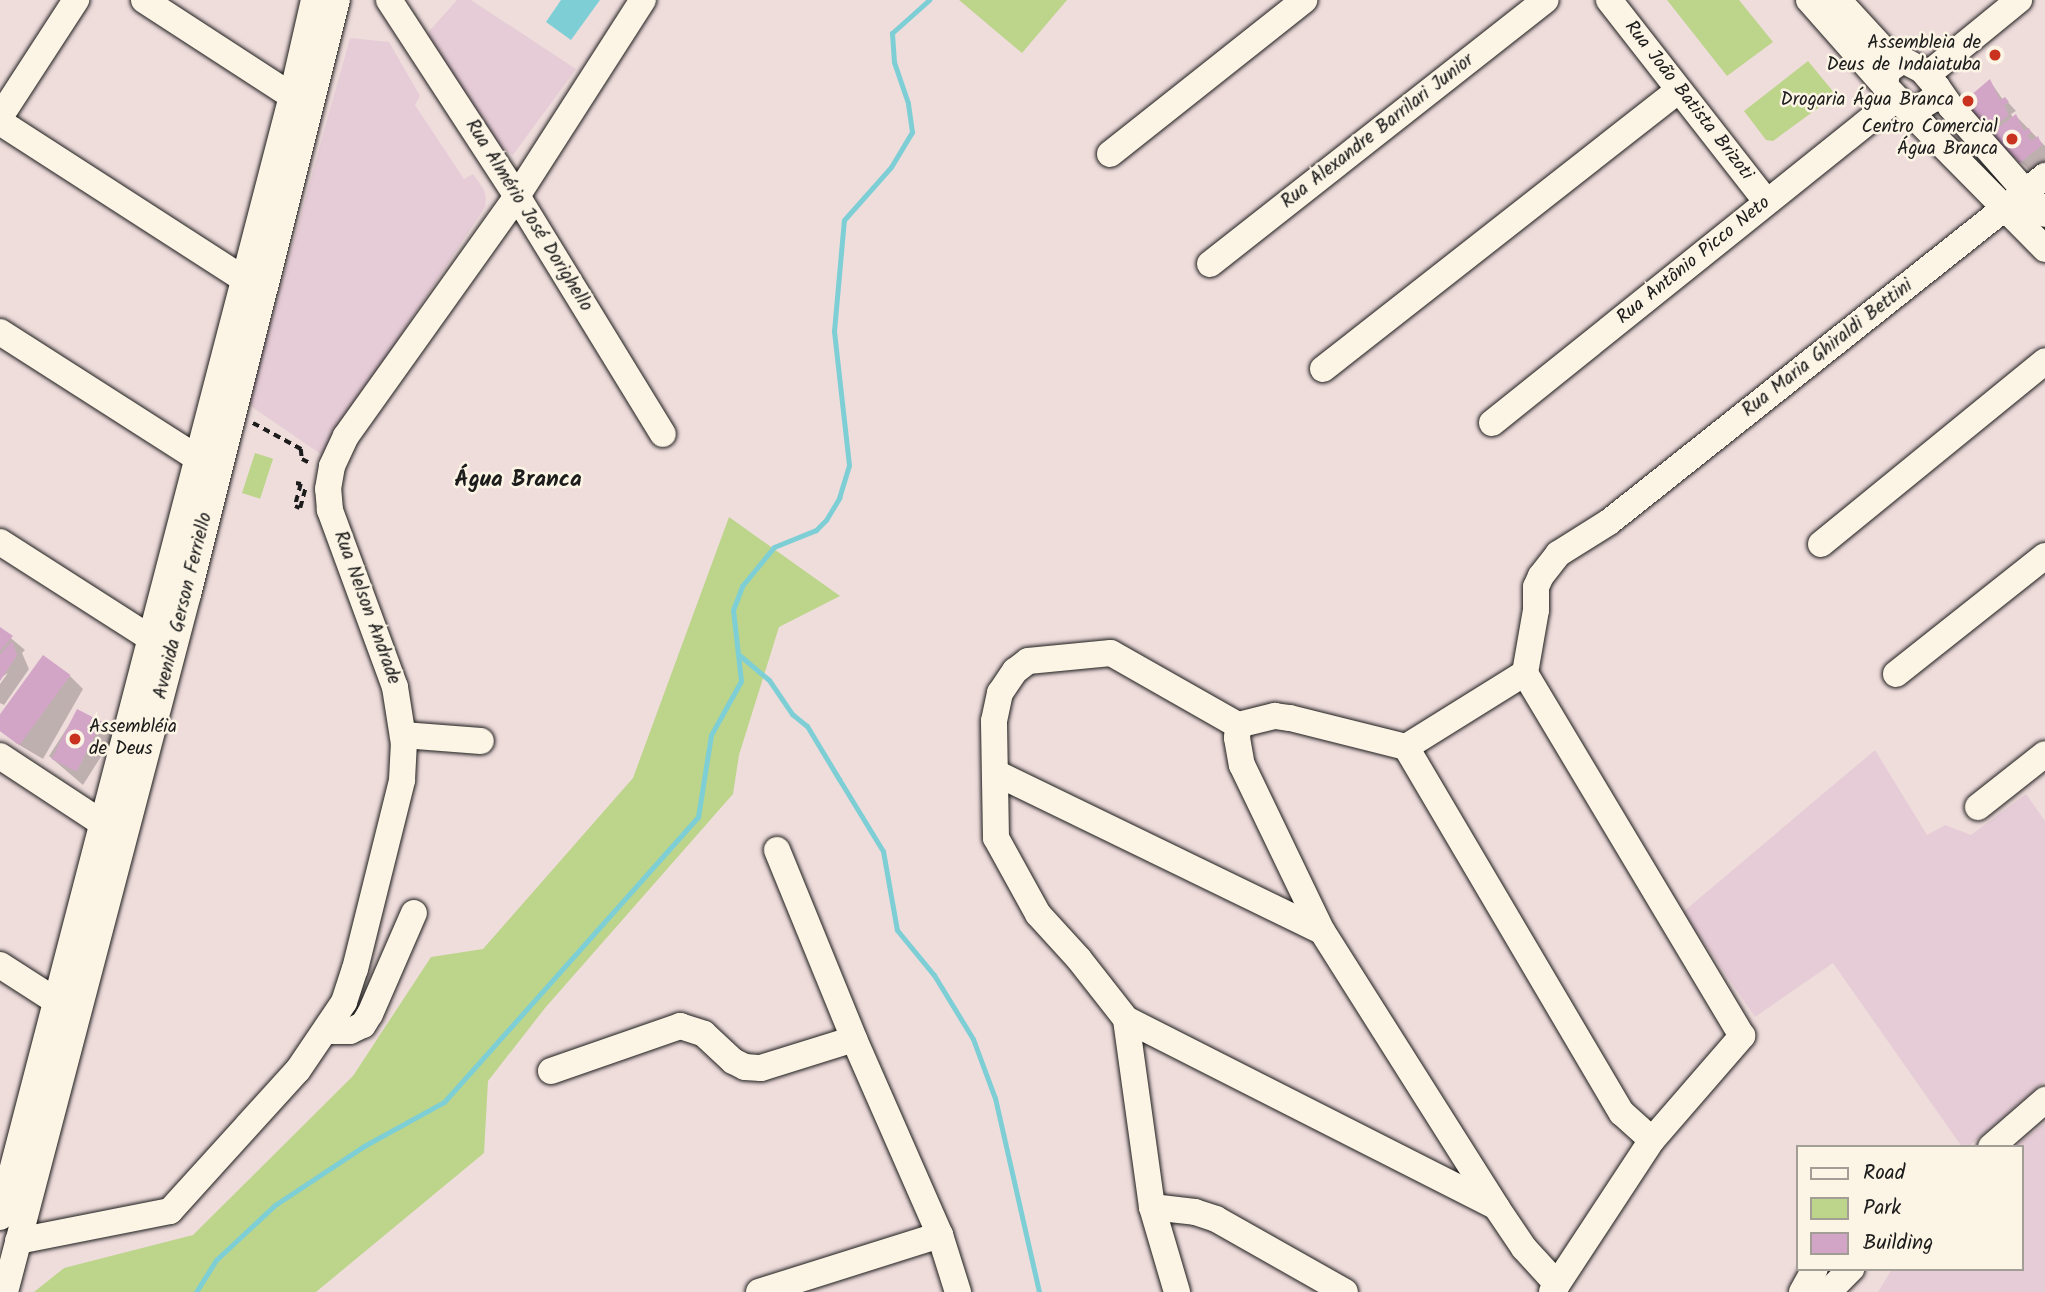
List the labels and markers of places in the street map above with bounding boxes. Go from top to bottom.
place label: Assembleia de Deus de Indaiatuba [1826,33,1981,77]
marker: Assembleia de Deus de Indaiatuba [1987,47,2003,63]
place label: Drogaria Água Branca [1781,90,1954,112]
marker: Drogaria Água Branca [1960,93,1976,109]
place label: Centro Comercial Água Branca [1862,117,1998,161]
marker: Centro Comercial Água Branca [2004,131,2020,147]
place label: Assembléia de Deus [89,717,177,761]
marker: Assembléia de Deus [67,731,83,747]

